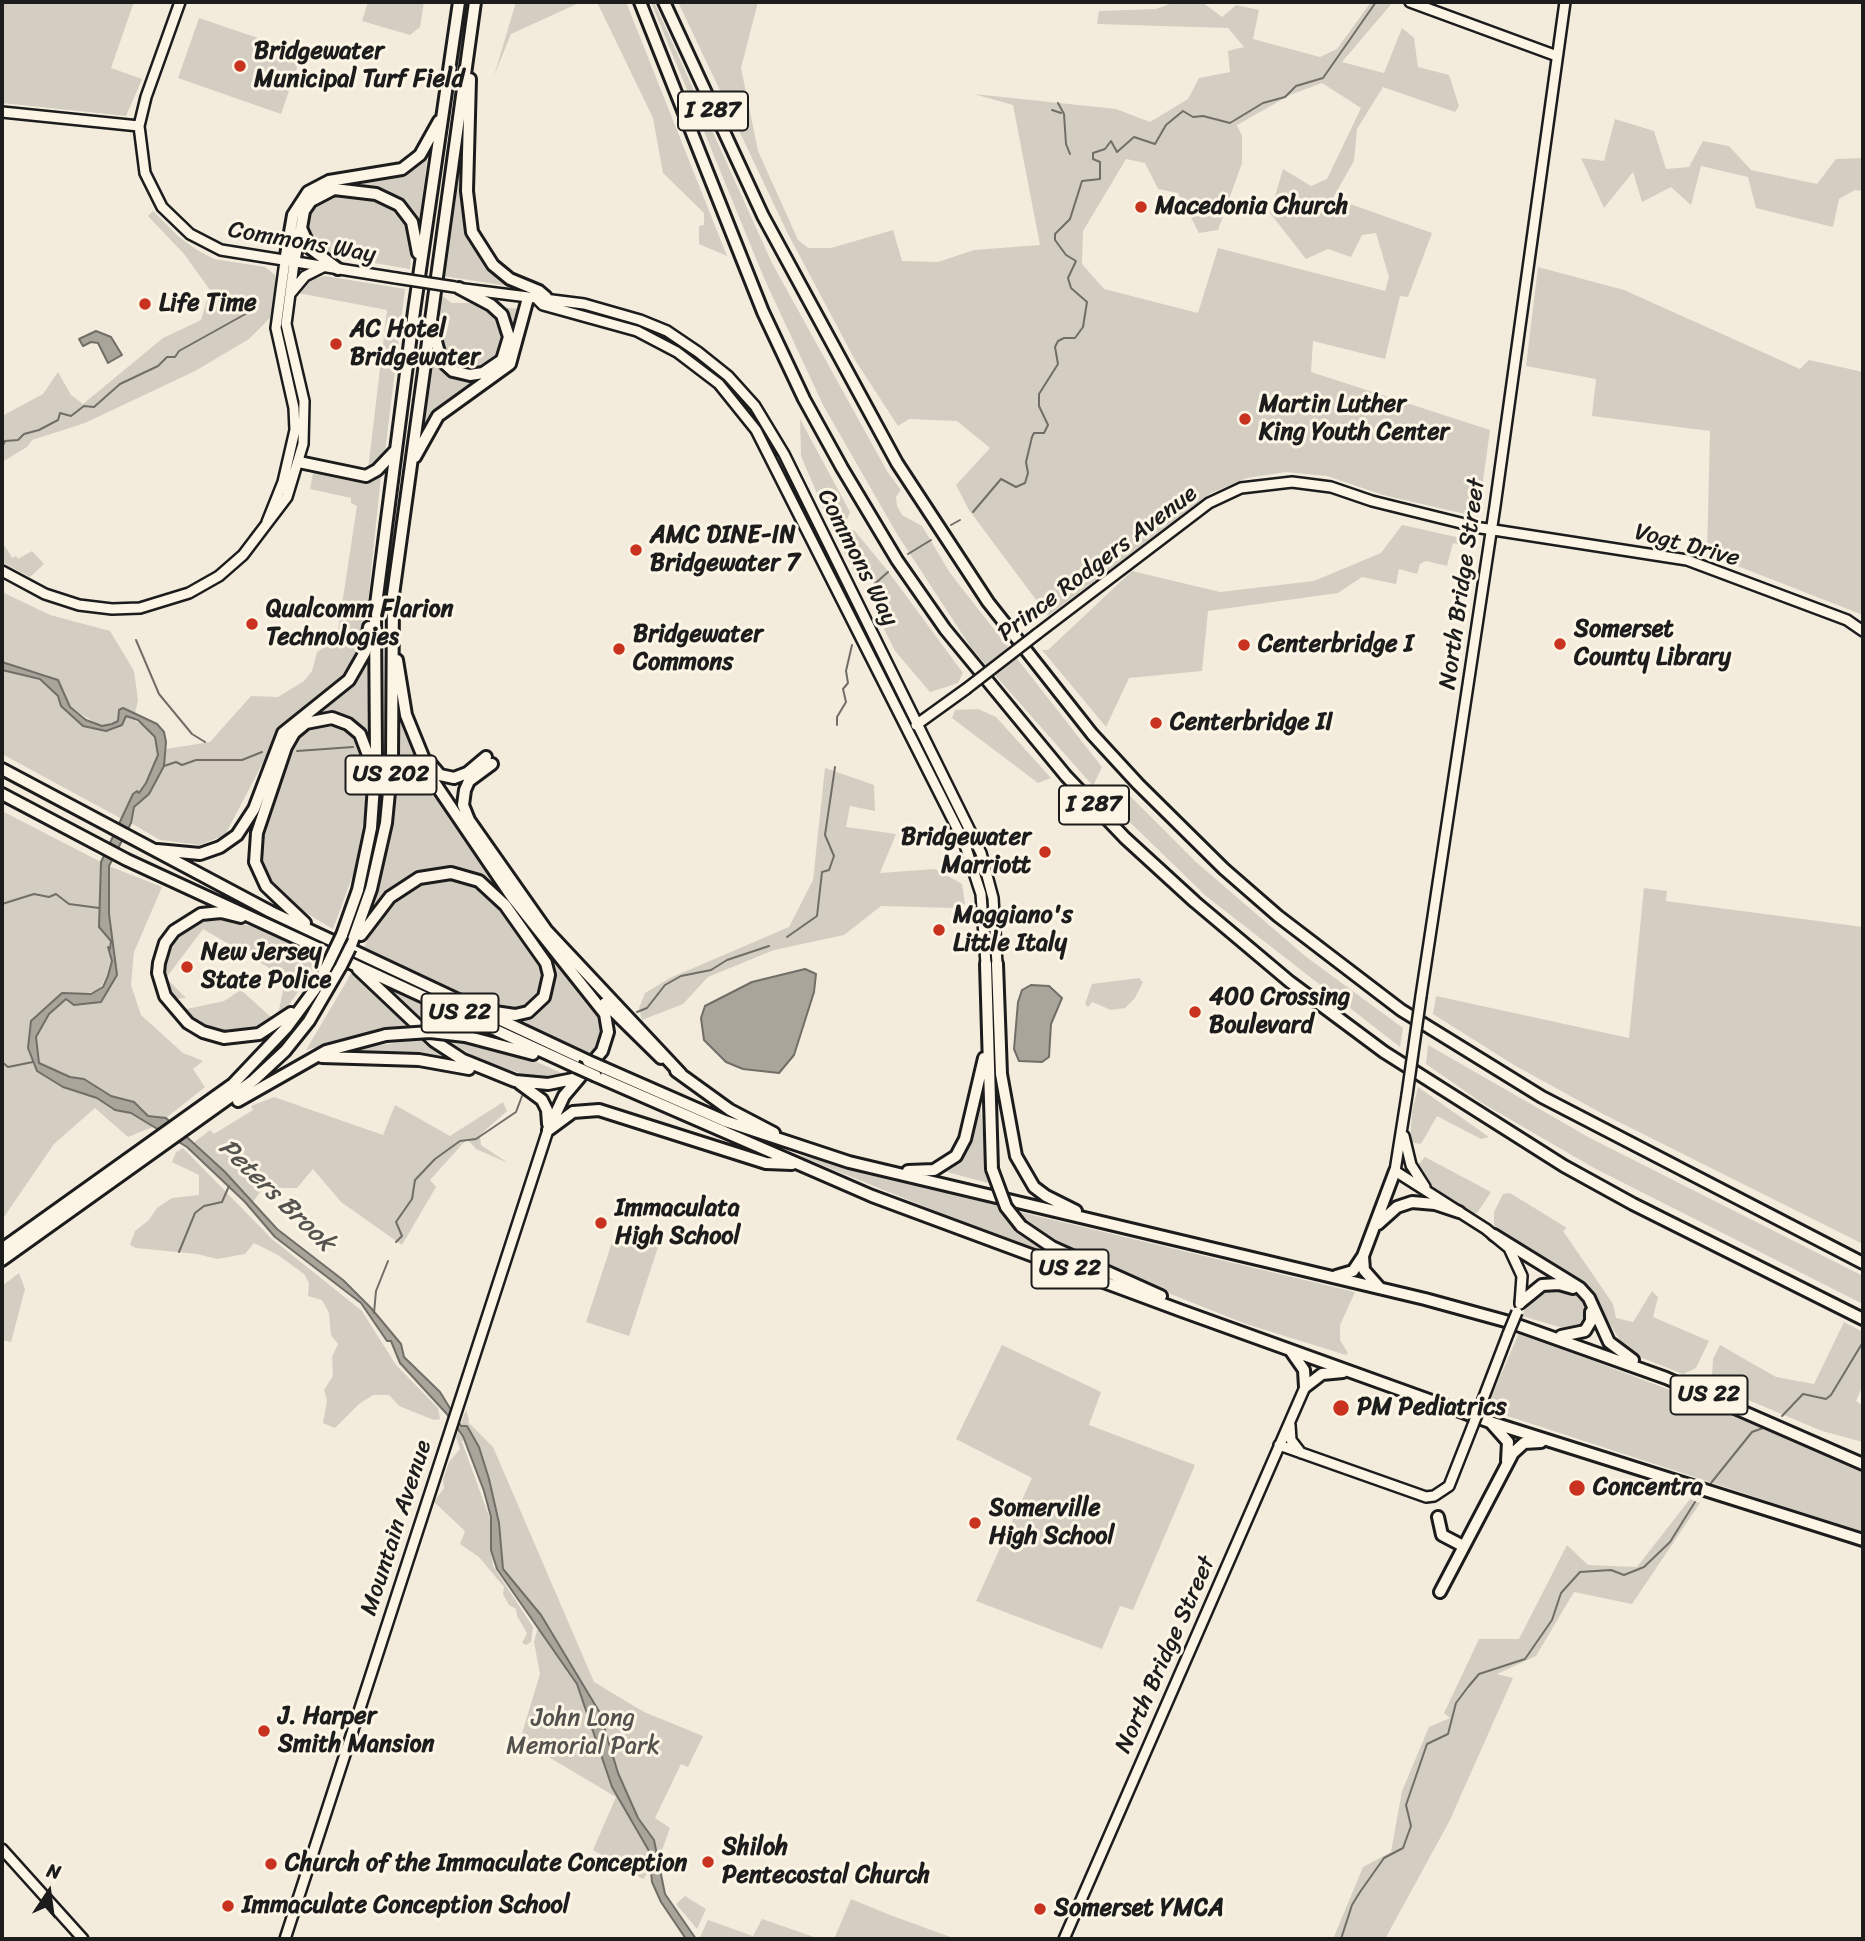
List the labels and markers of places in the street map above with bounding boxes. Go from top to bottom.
place label: Bridgewater Municipal Turf Field [254,38,464,94]
marker: Bridgewater Municipal Turf Field [232,58,248,74]
place label: Macedonia Church [1155,193,1348,221]
marker: Macedonia Church [1133,199,1149,215]
place label: Life Time [159,290,257,318]
marker: Life Time [137,296,153,312]
place label: AC Hotel Bridgewater [350,316,480,372]
marker: AC Hotel Bridgewater [328,336,344,352]
place label: Martin Luther King Youth Center [1259,391,1449,447]
marker: Martin Luther King Youth Center [1237,411,1253,427]
place label: AMC DINE-IN Bridgewater 7 [650,522,800,578]
marker: AMC DINE-IN Bridgewater 7 [628,542,644,558]
place label: Qualcomm Flarion Technologies [266,596,454,652]
marker: Qualcomm Flarion Technologies [244,616,260,632]
place label: Somerset County Library [1574,616,1731,672]
place label: Bridgewater Commons [633,621,763,677]
place label: Centerbridge I [1258,631,1413,659]
marker: Somerset County Library [1552,636,1568,652]
marker: Centerbridge I [1236,637,1252,653]
marker: Bridgewater Commons [611,641,627,657]
place label: Centerbridge II [1170,709,1333,737]
marker: Centerbridge II [1148,715,1164,731]
place label: Bridgewater Marriott [901,824,1031,880]
marker: Bridgewater Marriott [1037,844,1053,860]
place label: Maggiano's Little Italy [953,902,1073,958]
marker: Maggiano's Little Italy [931,922,947,938]
place label: New Jersey State Police [201,939,331,995]
marker: New Jersey State Police [179,959,195,975]
place label: 400 Crossing Boulevard [1209,984,1350,1040]
marker: 400 Crossing Boulevard [1187,1004,1203,1020]
place label: Immaculata High School [615,1195,740,1251]
marker: Immaculata High School [593,1215,609,1231]
place label: PM Pediatrics [1357,1394,1507,1422]
marker: PM Pediatrics [1331,1398,1351,1418]
place label: Concentra [1593,1474,1703,1502]
marker: Concentra [1567,1478,1587,1498]
place label: Somerville High School [989,1495,1114,1551]
marker: Somerville High School [967,1515,983,1531]
place label: J. Harper Smith Mansion [278,1703,435,1759]
marker: J. Harper Smith Mansion [256,1723,272,1739]
place label: Shiloh Pentecostal Church [722,1834,930,1890]
place label: Church of the Immaculate Conception [285,1850,687,1878]
marker: Shiloh Pentecostal Church [700,1854,716,1870]
marker: Church of the Immaculate Conception [263,1856,279,1872]
place label: Immaculate Conception School [242,1892,570,1920]
place label: Somerset YMCA [1054,1895,1224,1923]
marker: Immaculate Conception School [220,1898,236,1914]
marker: Somerset YMCA [1032,1901,1048,1917]

